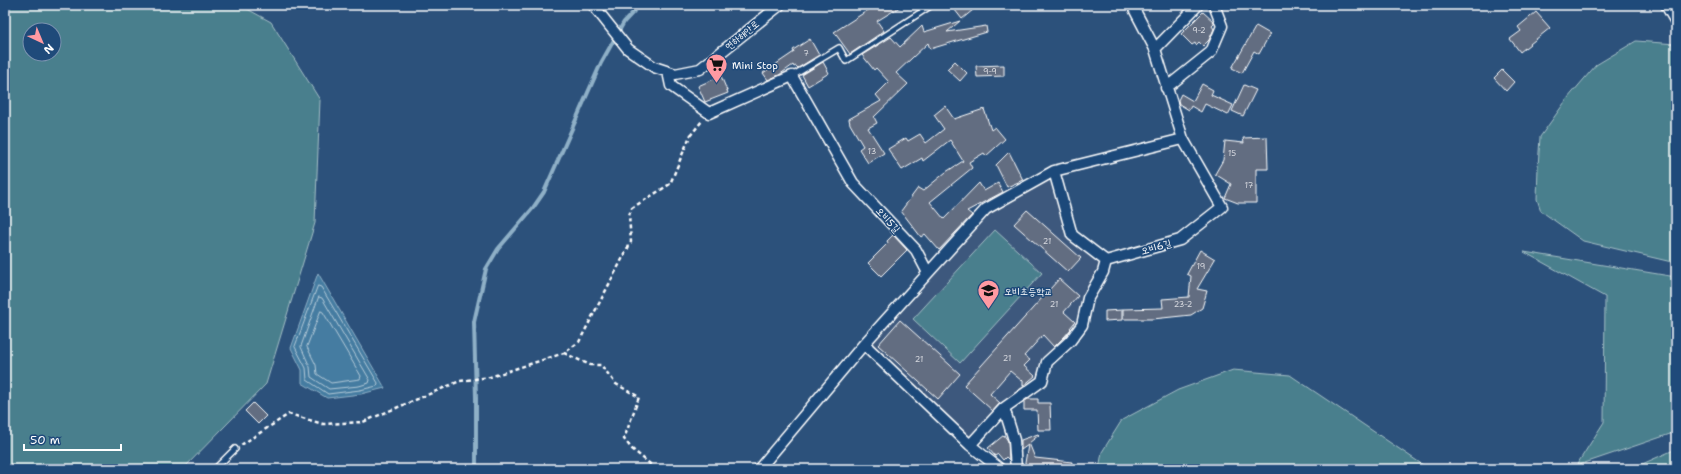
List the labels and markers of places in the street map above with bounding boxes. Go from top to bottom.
supermarket icon: Mini Stop [704,52,730,85]
place label: Mini Stop [732,59,778,72]
school or university icon: 오비초등학교 [976,278,1002,311]
place label: 오비초등학교 [1004,285,1052,298]

